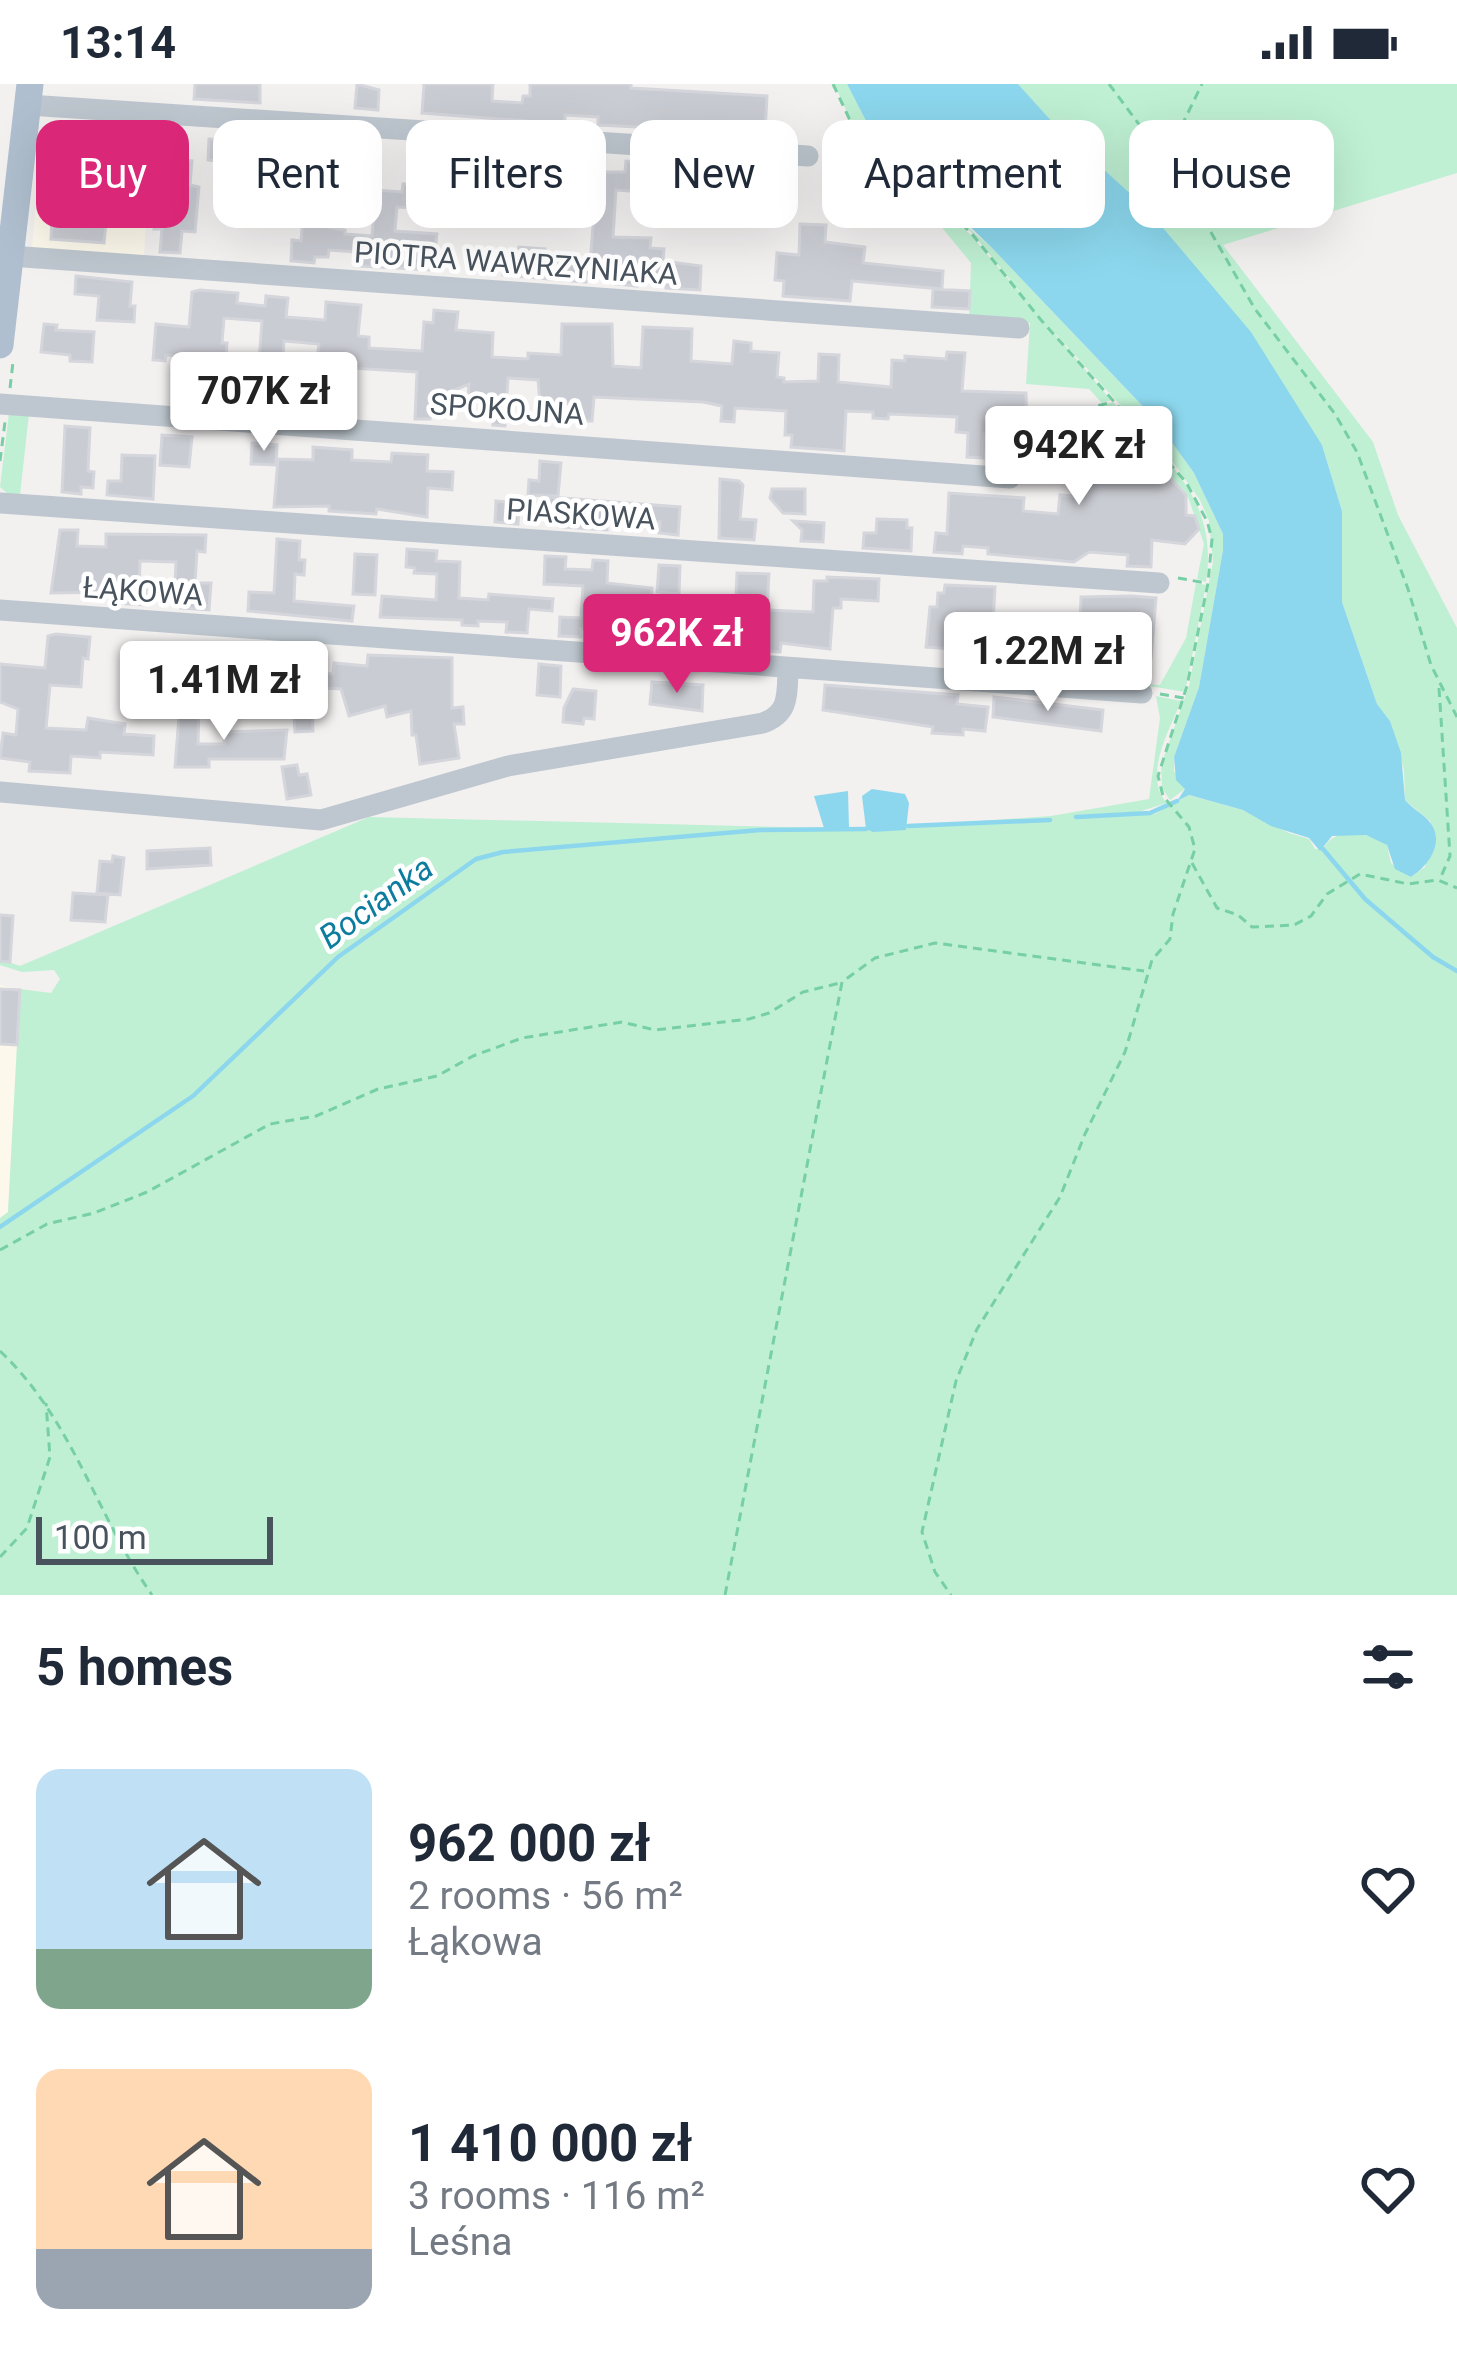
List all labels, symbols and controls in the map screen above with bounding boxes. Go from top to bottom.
text: 13:14 [60,16,176,69]
chip: Buy [36,120,189,228]
chip: Rent [213,120,382,228]
chip: Filters [406,120,606,228]
chip: New [630,120,798,228]
chip: Apartment [822,120,1105,228]
chip: House [1129,120,1334,228]
street label: PIOTRA WAWRZYNIAKA [353,234,679,292]
pin: 707K zł [153,352,375,454]
text: 707K zł [197,368,331,414]
street label: SPOKOJNA [429,386,586,432]
pin: 942K zł [968,406,1190,508]
text: 942K zł [1012,422,1146,468]
street label: PIASKOWA [505,491,657,537]
street label: ŁĄKOWA [82,569,205,613]
pin: 962K zł [566,594,788,696]
text: 962K zł [610,610,744,656]
pin: 1.22M zł [924,612,1172,714]
text: 1.22M zł [971,628,1125,674]
pin: 1.41M zł [100,641,348,743]
text: 1.41M zł [147,657,301,703]
water label: Bocianka [311,848,441,956]
scale bar [36,1511,273,1564]
text: 100 m [54,1518,147,1557]
icon: filters [1355,1634,1421,1700]
text: 5 homes [36,1638,233,1697]
text: 962 000 zł [408,1814,651,1873]
icon: home [132,1817,276,1961]
icon: heart [1355,1856,1421,1922]
text: 2 rooms · 56 m² [408,1873,683,1919]
text: Łąkowa [408,1919,543,1965]
text: 1 410 000 zł [408,2114,692,2173]
icon: home [132,2117,276,2261]
icon: heart [1355,2156,1421,2222]
text: 3 rooms · 116 m² [408,2173,705,2219]
text: Leśna [408,2219,513,2265]

